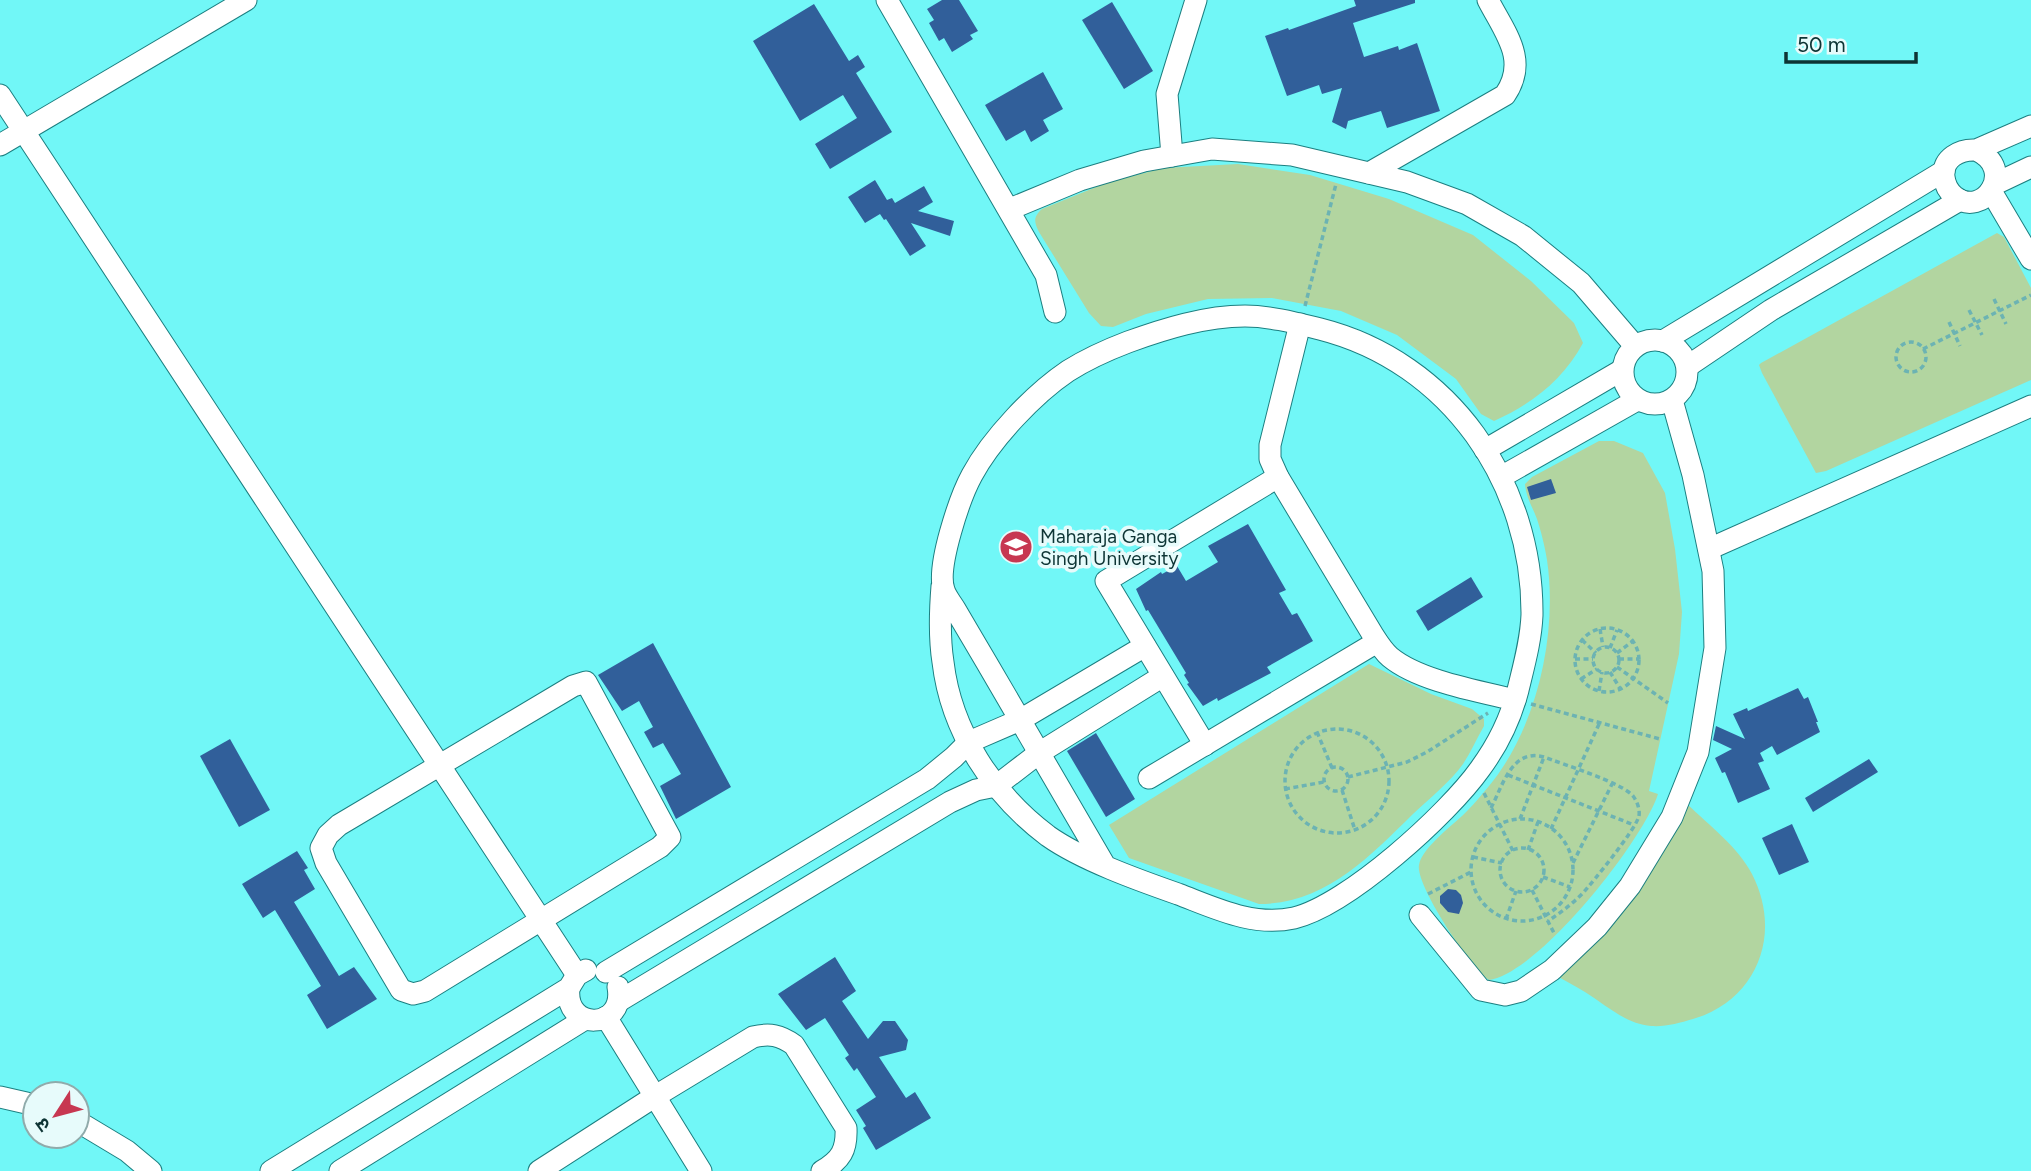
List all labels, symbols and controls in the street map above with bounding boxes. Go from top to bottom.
scale bar [1786,21,1916,65]
text: 50 m [1797,32,1846,57]
place label: Maharaja Ganga Singh University [1040,525,1178,570]
school or university icon: Maharaja Ganga Singh University [997,528,1035,566]
north arrow [21,1080,91,1150]
text: उ [30,1113,55,1136]

